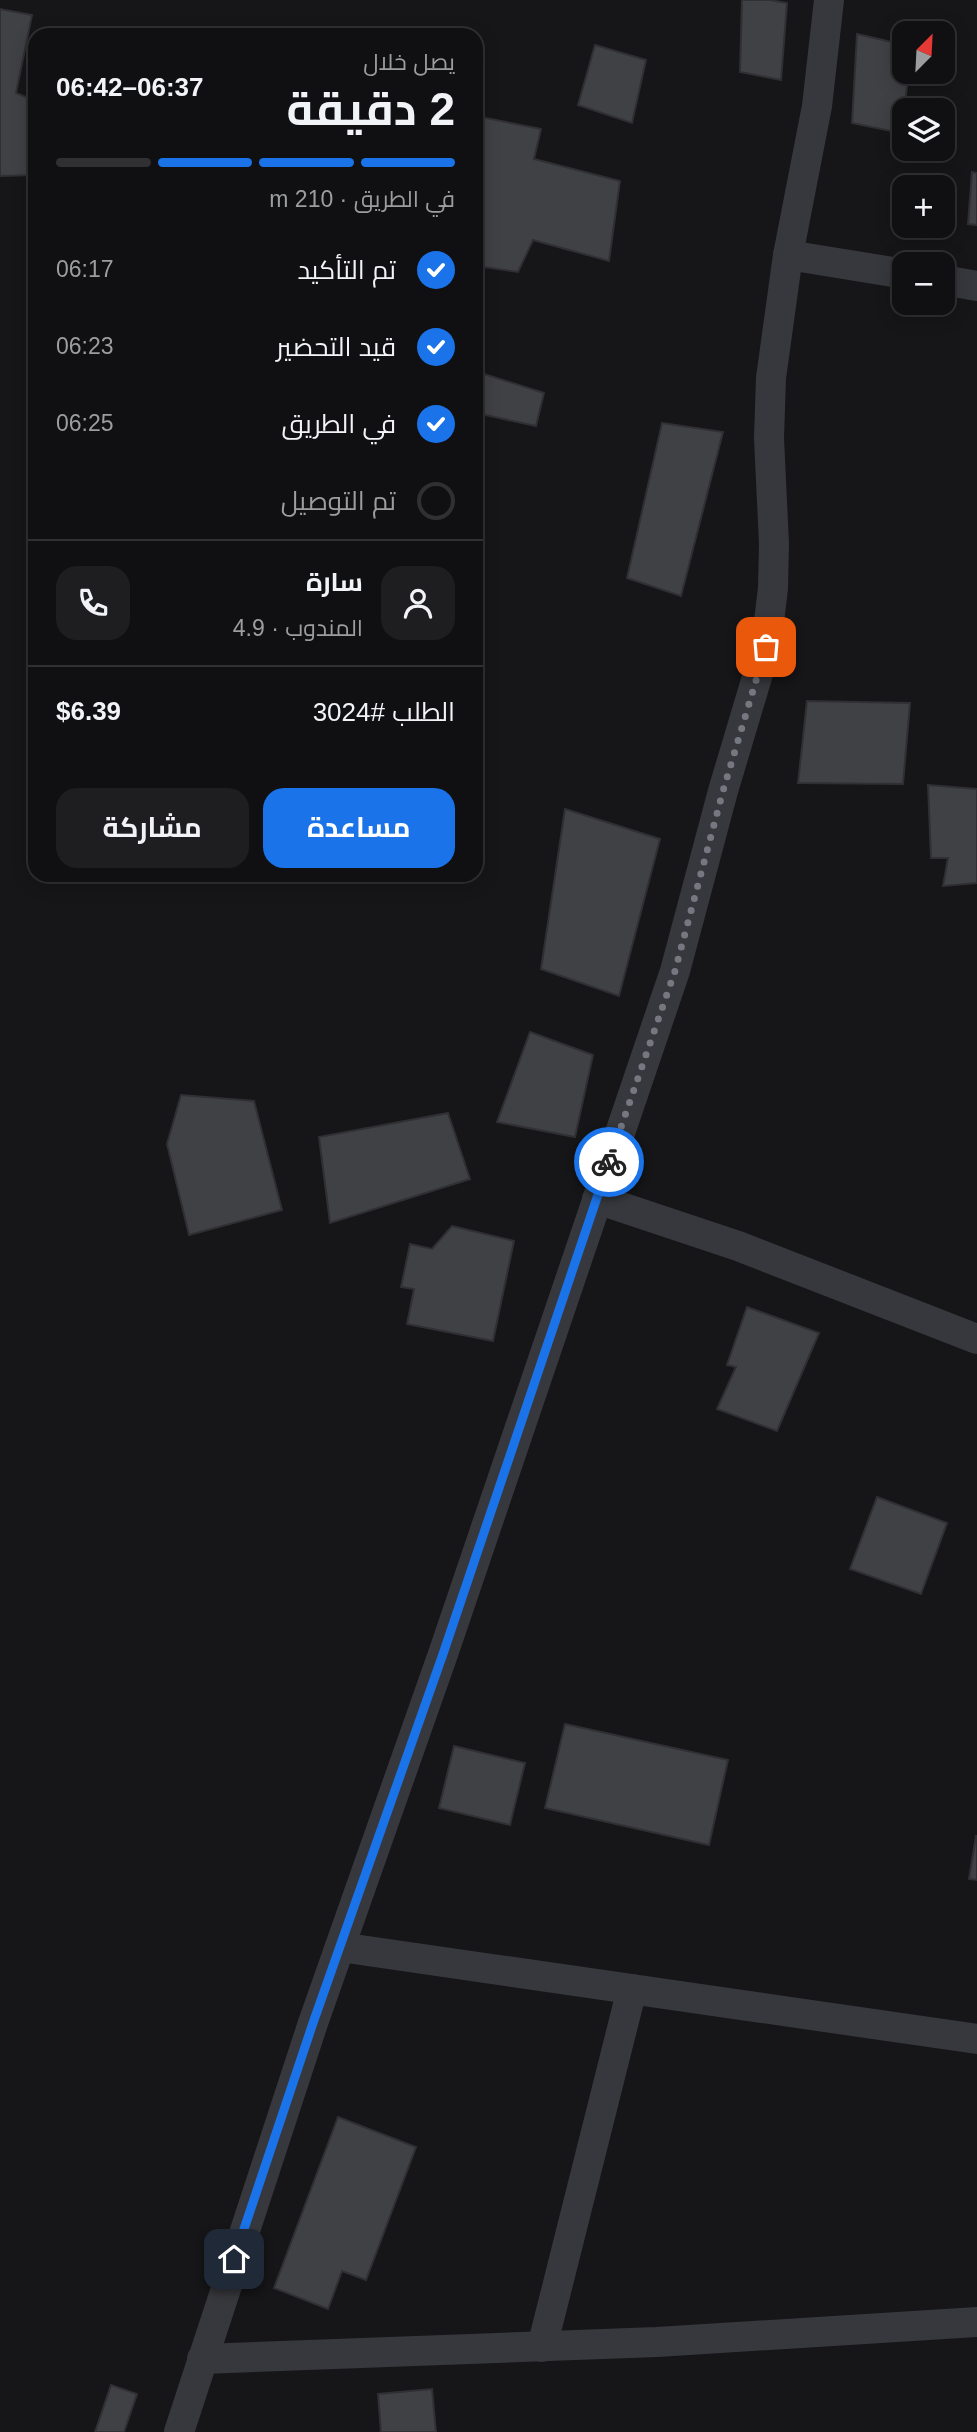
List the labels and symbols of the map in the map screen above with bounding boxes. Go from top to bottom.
north arrow [892,21,956,84]
pin [736,617,796,677]
courier [574,1127,644,1197]
pin [204,2229,264,2289]

